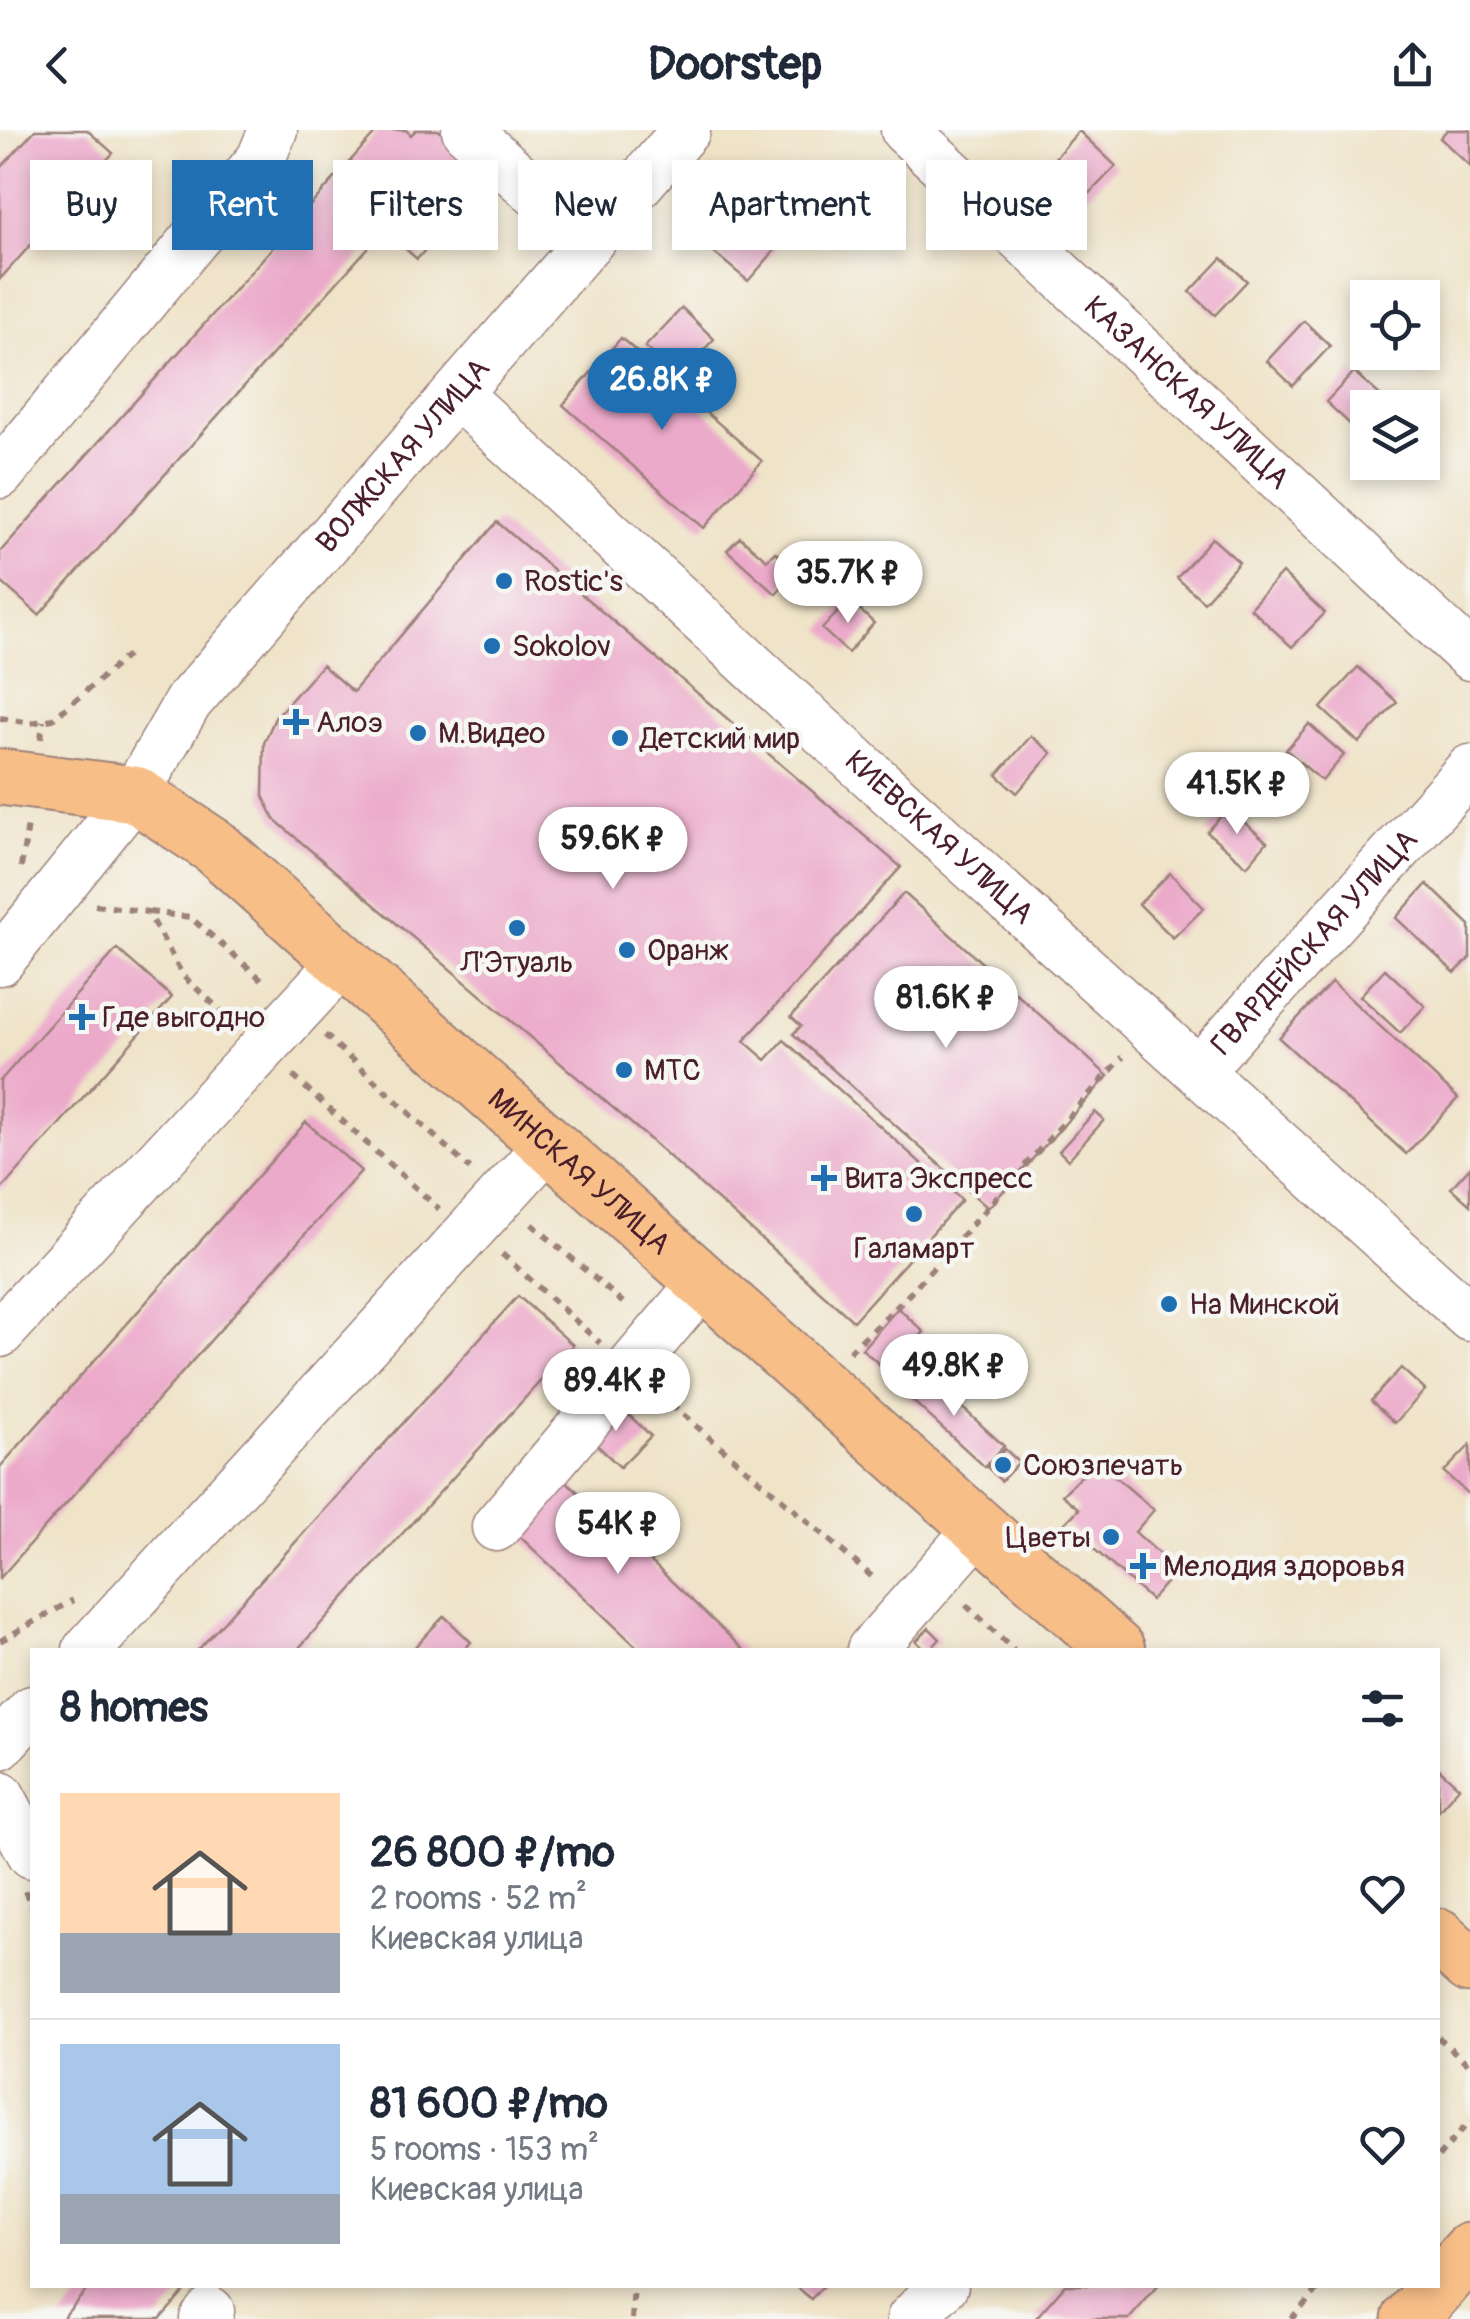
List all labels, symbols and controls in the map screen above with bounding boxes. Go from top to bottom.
text: Doorstep [648,37,822,93]
icon: back [30,38,85,93]
icon: share [1385,38,1440,93]
chip: Buy [30,160,152,250]
chip: Rent [172,160,313,250]
chip: Filters [333,160,498,250]
chip: New [518,160,652,250]
chip: Apartment [672,160,906,250]
chip: House [926,160,1087,250]
map controls [1350,280,1440,480]
button: locate [1350,280,1440,370]
street label: КАЗАНСКАЯ УЛИЦА [1076,288,1297,497]
pin: 26.8K ₽ [570,348,754,433]
street label: ВОЛЖСКАЯ УЛИЦА [308,351,498,561]
text: 26.8K ₽ [609,360,715,400]
button: layers [1350,390,1440,480]
pin: 35.7K ₽ [756,541,940,626]
text: 35.7K ₽ [796,553,900,593]
place label: Rostic's [524,563,623,600]
marker: Rostic's [493,570,515,592]
place label: Sokolov [512,628,611,665]
marker: Sokolov [481,635,503,657]
place label: Алоэ [316,704,383,741]
marker: Алоэ [285,711,307,733]
place label: М.Видео [438,715,545,752]
place label: Детский мир [639,720,800,757]
marker: М.Видео [407,722,429,744]
marker: Детский мир [609,727,631,749]
street label: КИЕВСКАЯ УЛИЦА [837,743,1041,932]
pin: 41.5K ₽ [1145,752,1329,837]
text: 41.5K ₽ [1187,764,1287,804]
pin: 59.6K ₽ [521,807,705,892]
text: 59.6K ₽ [561,819,665,859]
street label: ГВАРДЕЙСКАЯ УЛИЦА [1203,822,1426,1063]
marker: Л'Этуаль [506,917,528,939]
place label: Оранж [647,932,729,969]
marker: Оранж [616,939,638,961]
place label: Л'Этуаль [459,944,574,981]
pin: 81.6K ₽ [854,966,1038,1051]
text: 81.6K ₽ [896,978,996,1018]
place label: Где выгодно [102,999,265,1036]
marker: Где выгодно [71,1006,93,1028]
place label: МТС [644,1052,701,1089]
marker: МТС [613,1059,635,1081]
street label: МИНСКАЯ УЛИЦА [480,1081,678,1263]
place label: Вита Экспресс [844,1160,1033,1197]
marker: Вита Экспресс [813,1167,835,1189]
marker: Галамарт [903,1203,925,1225]
place label: Галамарт [854,1230,974,1267]
place label: На Минской [1189,1286,1340,1323]
marker: На Минской [1158,1293,1180,1315]
pin: 49.8K ₽ [862,1334,1046,1419]
text: 49.8K ₽ [902,1346,1006,1386]
pin: 89.4K ₽ [524,1349,708,1434]
text: 89.4K ₽ [564,1361,668,1401]
place label: Союзпечать [1023,1447,1183,1484]
marker: Союзпечать [992,1454,1014,1476]
pin: 54K ₽ [548,1492,688,1577]
text: 54K ₽ [577,1504,659,1544]
place label: Цветы [1006,1519,1091,1556]
marker: Цветы [1100,1526,1122,1548]
place label: Мелодия здоровья [1163,1548,1405,1585]
marker: Мелодия здоровья [1132,1555,1154,1577]
icon: filters [1355,1681,1410,1736]
text: 8 homes [60,1682,208,1734]
text: 26 800 ₽/mo [370,1827,615,1879]
icon: home [140,1833,260,1953]
icon: heart [1355,1866,1410,1921]
text: 2 rooms · 52 m² [370,1879,587,1919]
text: Киевская улица [370,1919,583,1959]
text: 81 600 ₽/mo [370,2078,608,2130]
icon: home [140,2084,260,2204]
icon: heart [1355,2117,1410,2172]
text: 5 rooms · 153 m² [370,2130,599,2170]
text: Киевская улица [370,2170,583,2210]

